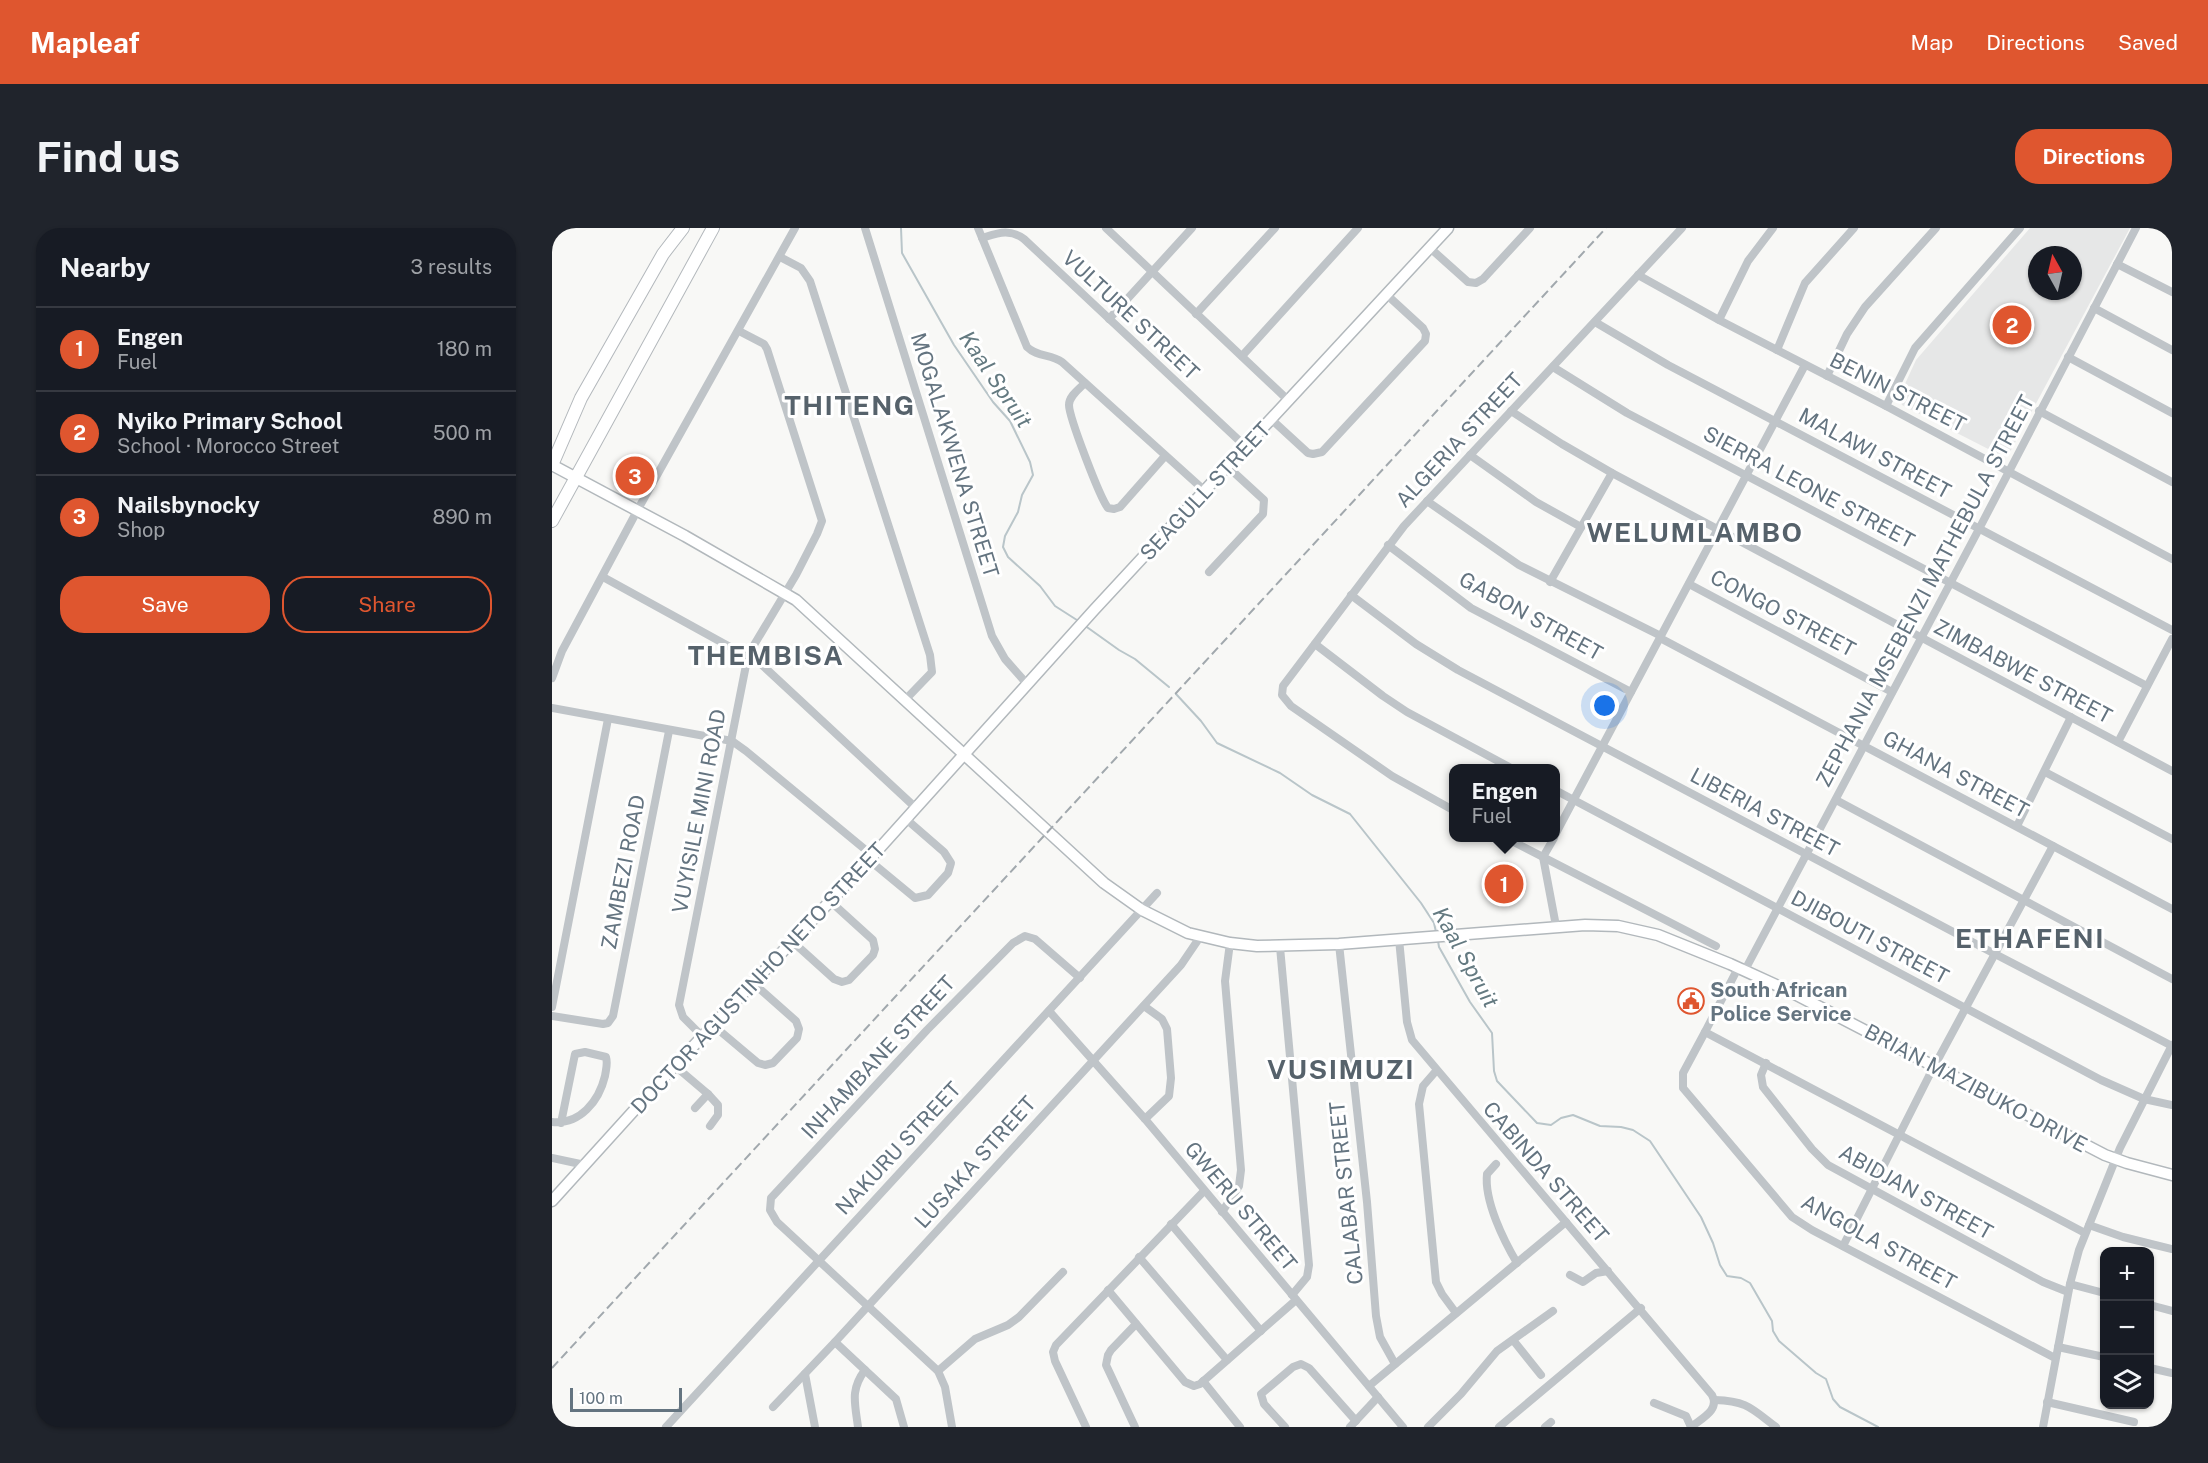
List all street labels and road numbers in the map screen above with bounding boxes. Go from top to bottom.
street label: VULTURE STREET [1057,245,1205,385]
street label: MOGALAKWENA STREET [906,330,1004,580]
street label: BENIN STREET [1826,347,1970,437]
street label: ALGERIA STREET [1390,368,1528,512]
street label: ZEPHANIA MSEBENZI MATHEBULA STREET [1811,391,2039,791]
street label: MALAWI STREET [1795,402,1955,504]
street label: SEAGULL STREET [1134,417,1276,565]
street label: SIERRA LEONE STREET [1699,421,1919,553]
street label: CONGO STREET [1706,564,1860,662]
street label: GABON STREET [1455,566,1607,666]
street label: ZIMBABWE STREET [1930,613,2116,729]
street label: VUYISILE MINI ROAD [667,707,731,915]
street label: GHANA STREET [1879,725,2033,823]
street label: LIBERIA STREET [1686,762,1844,862]
street label: ZAMBEZI ROAD [596,793,650,951]
street label: DOCTOR AGUSTINHO NETO STREET [626,837,890,1119]
street label: DJIBOUTI STREET [1787,885,1953,989]
street label: INHAMBANE STREET [796,970,960,1144]
street label: BRIAN MAZIBUKO DRIVE [1860,1019,2092,1157]
street label: NAKURU STREET [830,1076,966,1220]
street label: LUSAKA STREET [909,1091,1041,1233]
street label: CABINDA STREET [1478,1096,1614,1248]
street label: CALABAR STREET [1324,1100,1368,1286]
street label: GWERU STREET [1180,1136,1302,1276]
street label: ABIDJAN STREET [1835,1139,1997,1245]
street label: ANGOLA STREET [1797,1189,1961,1295]

